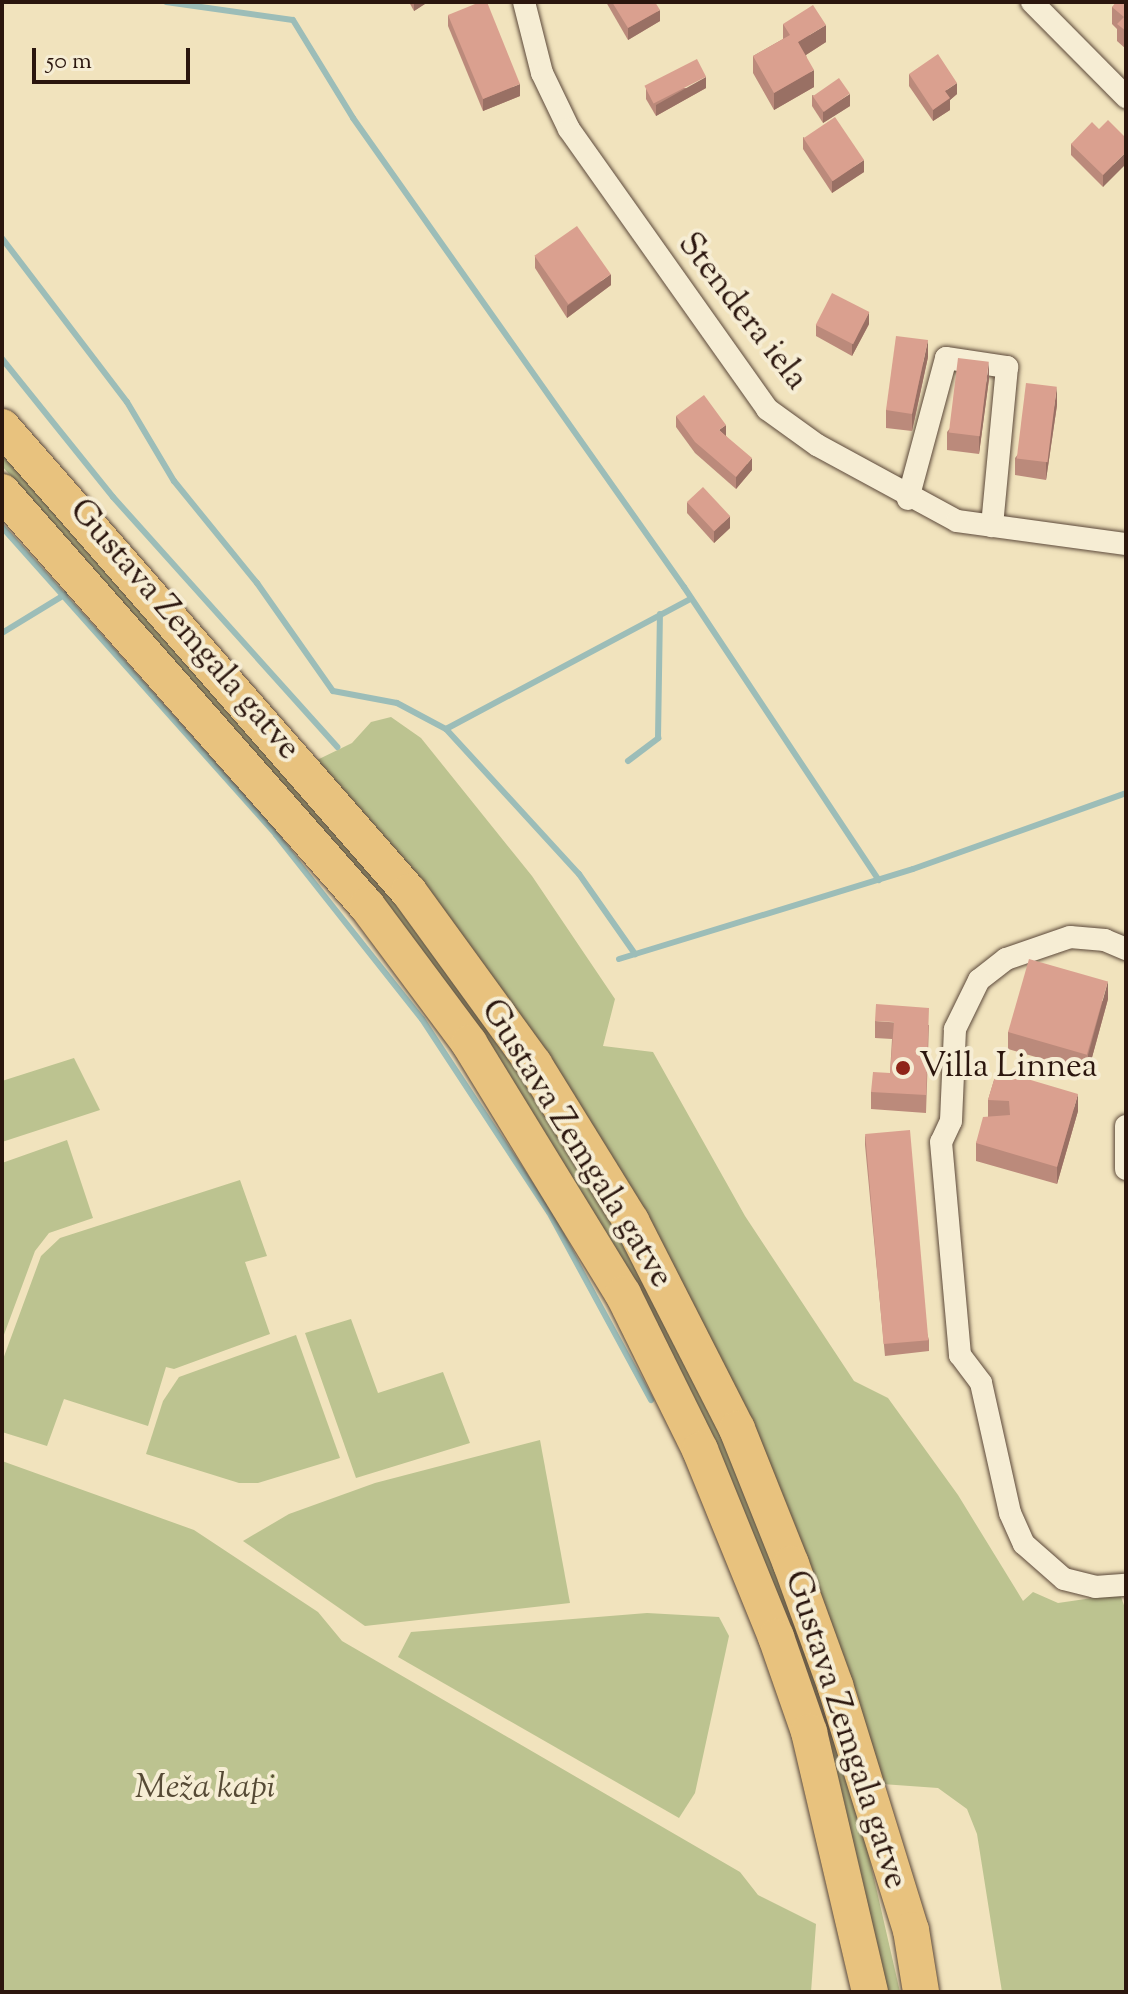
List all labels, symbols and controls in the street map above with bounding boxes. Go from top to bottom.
scale bar [36,32,194,82]
text: 50 m [46,45,92,79]
street label: Stendera iela [668,225,816,399]
street label: Gustava Zemgala gatve [60,491,308,769]
street label: Gustava Zemgala gatve [471,992,681,1296]
place label: Villa Linnea [919,1048,1097,1088]
marker: Villa Linnea [894,1059,912,1077]
street label: Gustava Zemgala gatve [774,1566,916,1894]
park label: Meža kapi [135,1769,275,1809]

